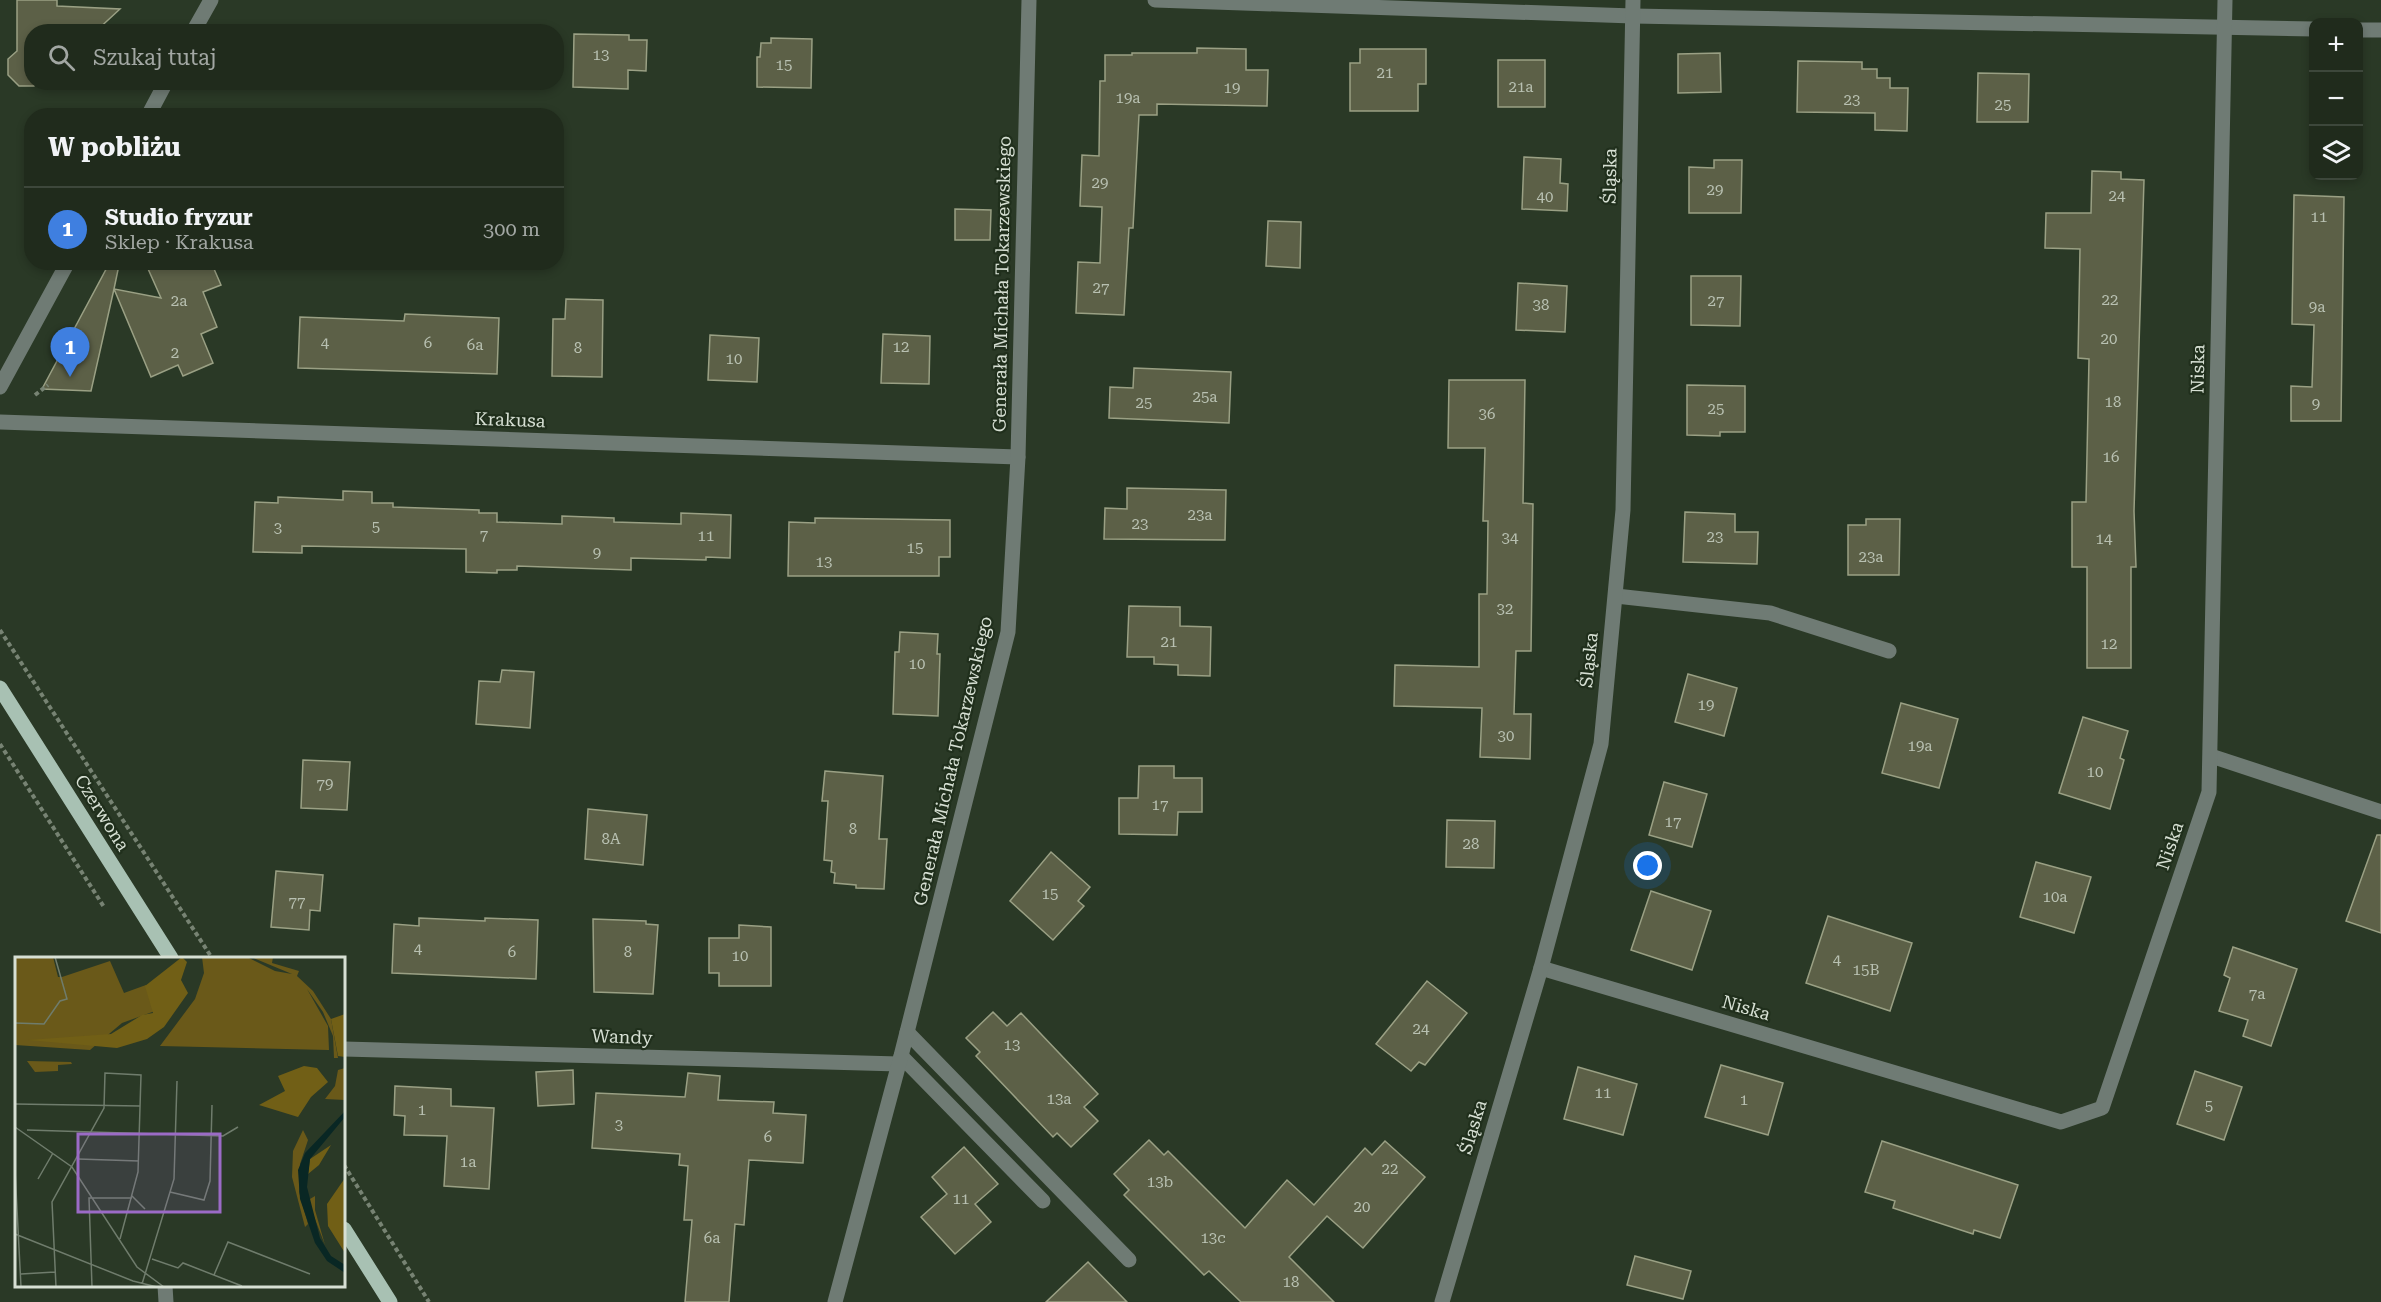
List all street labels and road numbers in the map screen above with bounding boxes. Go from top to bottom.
street label: Generała Michała Tokarzewskiego [988,136,1015,432]
street label: Śląska [1599,148,1620,204]
street label: Niska [2187,344,2208,394]
street label: Krakusa [474,408,546,431]
street label: Generała Michała Tokarzewskiego [909,614,996,908]
street label: Śląska [1575,631,1602,689]
street label: Czerwona [71,771,134,855]
street label: Niska [2152,819,2188,873]
street label: Niska [1720,991,1773,1024]
street label: Wandy [591,1025,653,1048]
street label: Śląska [1454,1097,1491,1157]

